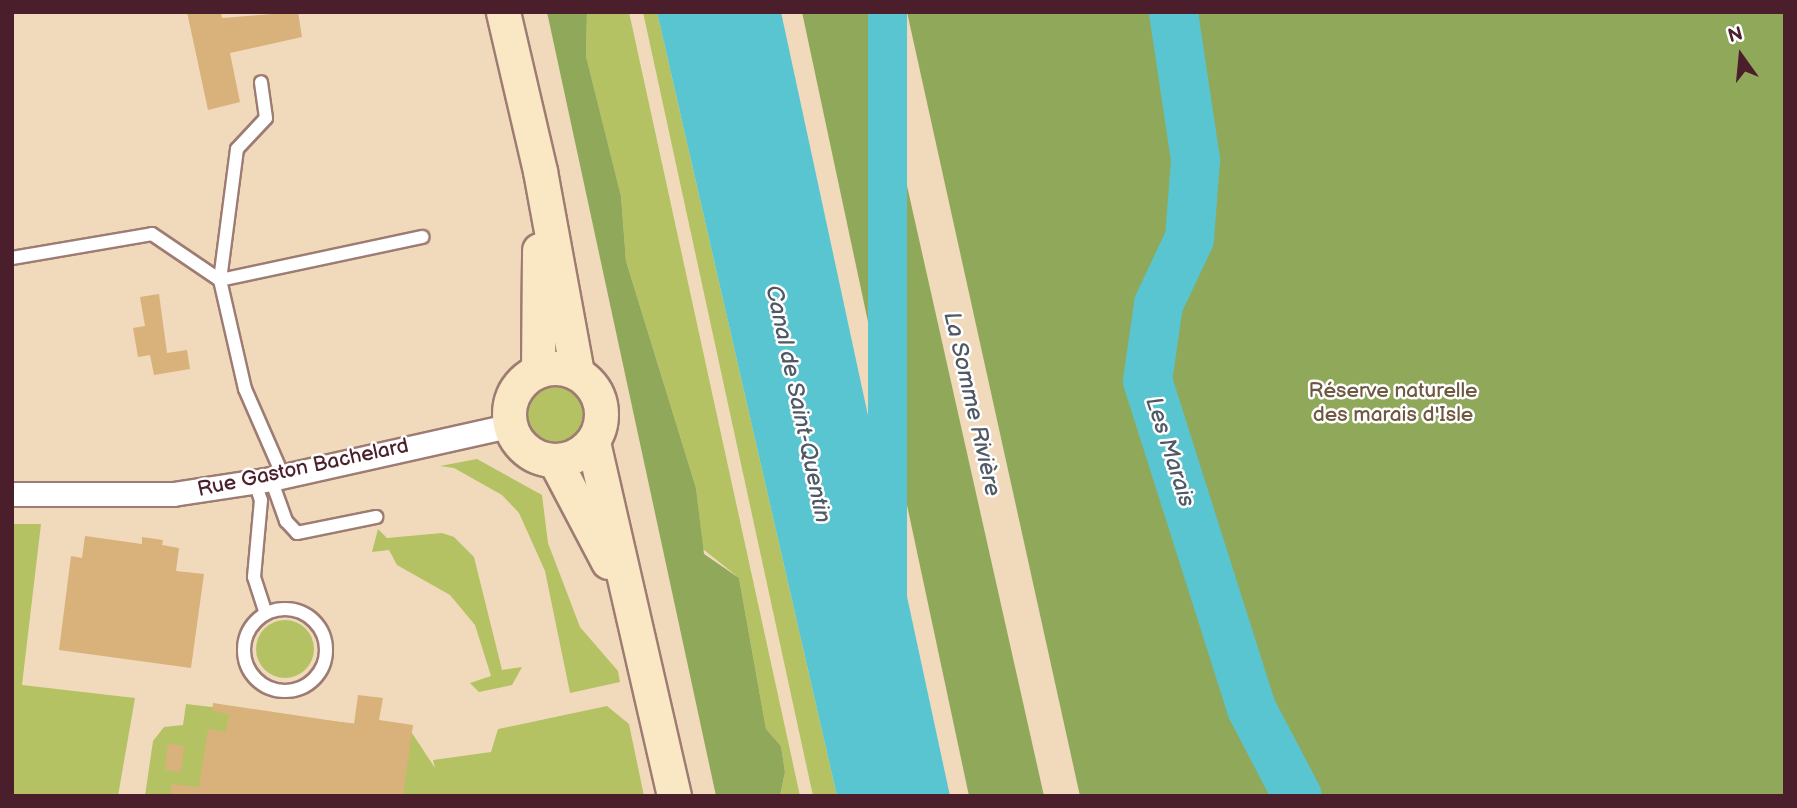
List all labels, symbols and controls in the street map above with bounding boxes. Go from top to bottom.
north arrow [1706,21,1776,91]
text: N [1726,22,1745,48]
water label: Canal de Saint-Quentin [759,282,837,526]
water label: La Somme Rivière [937,309,1007,499]
park label: Réserve naturelle des marais d'Isle [1308,378,1478,428]
water label: Les Marais [1139,394,1201,510]
street label: Rue Gaston Bachelard [195,433,411,503]

